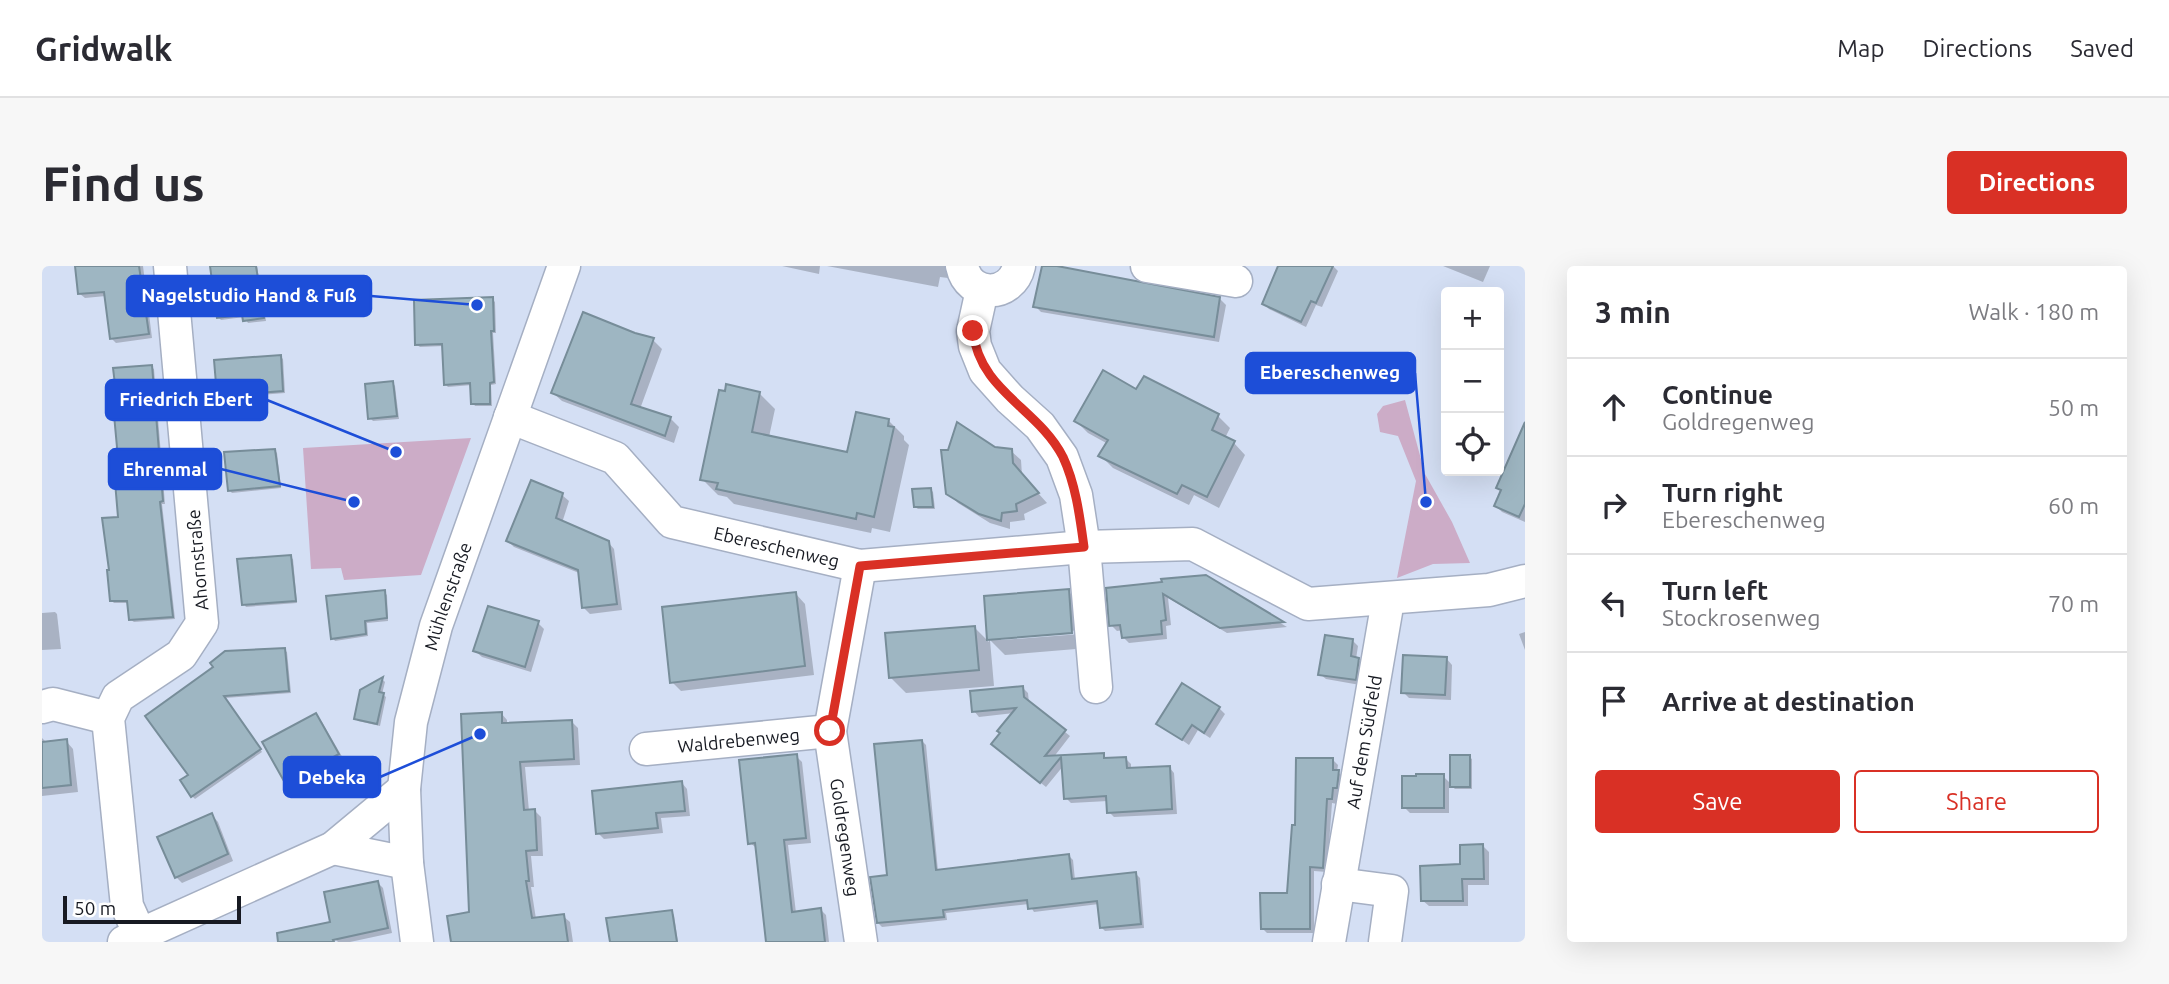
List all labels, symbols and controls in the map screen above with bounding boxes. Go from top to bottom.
text: Gridwalk [35,30,172,67]
text: Map [1837,35,1884,62]
text: Directions [1922,35,2032,62]
text: Saved [2070,35,2134,62]
button: Directions [1947,151,2127,214]
text: Find us [42,155,205,210]
callout: Nagelstudio Hand & Fuß [127,276,371,316]
text: Nagelstudio Hand & Fuß [141,284,357,306]
map controls [1441,287,1504,476]
button: + [1441,287,1504,350]
text: 3 min [1595,295,1671,329]
text: Walk · 180 m [1968,299,2099,324]
route end [957,315,988,346]
button: − [1441,350,1504,413]
callout: Ebereschenweg [1246,353,1415,393]
text: Ebereschenweg [1260,361,1400,383]
callout: Friedrich Ebert [106,380,267,420]
text: Continue [1662,380,1773,409]
text: Friedrich Ebert [119,388,253,410]
icon: ahead [1595,388,1633,426]
text: 50 m [2048,395,2099,420]
text: Goldregenweg [1662,409,1814,434]
button: locate [1441,413,1504,476]
callout: Ehrenmal [109,449,221,489]
text: Ehrenmal [123,458,208,480]
text: Turn right [1662,478,1783,507]
icon: right [1595,486,1633,524]
text: 60 m [2048,493,2099,518]
text: Ebereschenweg [1662,507,1826,532]
street label: Ahornstraße [183,509,211,611]
street label: Ebereschenweg [712,522,841,571]
street label: Mühlenstraße [420,540,475,652]
text: Turn left [1662,576,1768,605]
icon: left [1595,584,1633,622]
text: 70 m [2048,591,2099,616]
text: Stockrosenweg [1662,605,1821,630]
street label: Auf dem Südfeld [1342,674,1385,810]
icon: arrive [1595,682,1633,720]
text: Arrive at destination [1662,687,1915,716]
route start [814,715,845,746]
street label: Waldrebenweg [677,724,801,756]
callout: Debeka [284,757,380,797]
text: Debeka [298,766,366,788]
button: Save [1595,770,1840,833]
button: Share [1854,770,2099,833]
street label: Goldregenweg [827,777,864,898]
scale bar [63,893,242,925]
text: 50 m [74,897,116,919]

